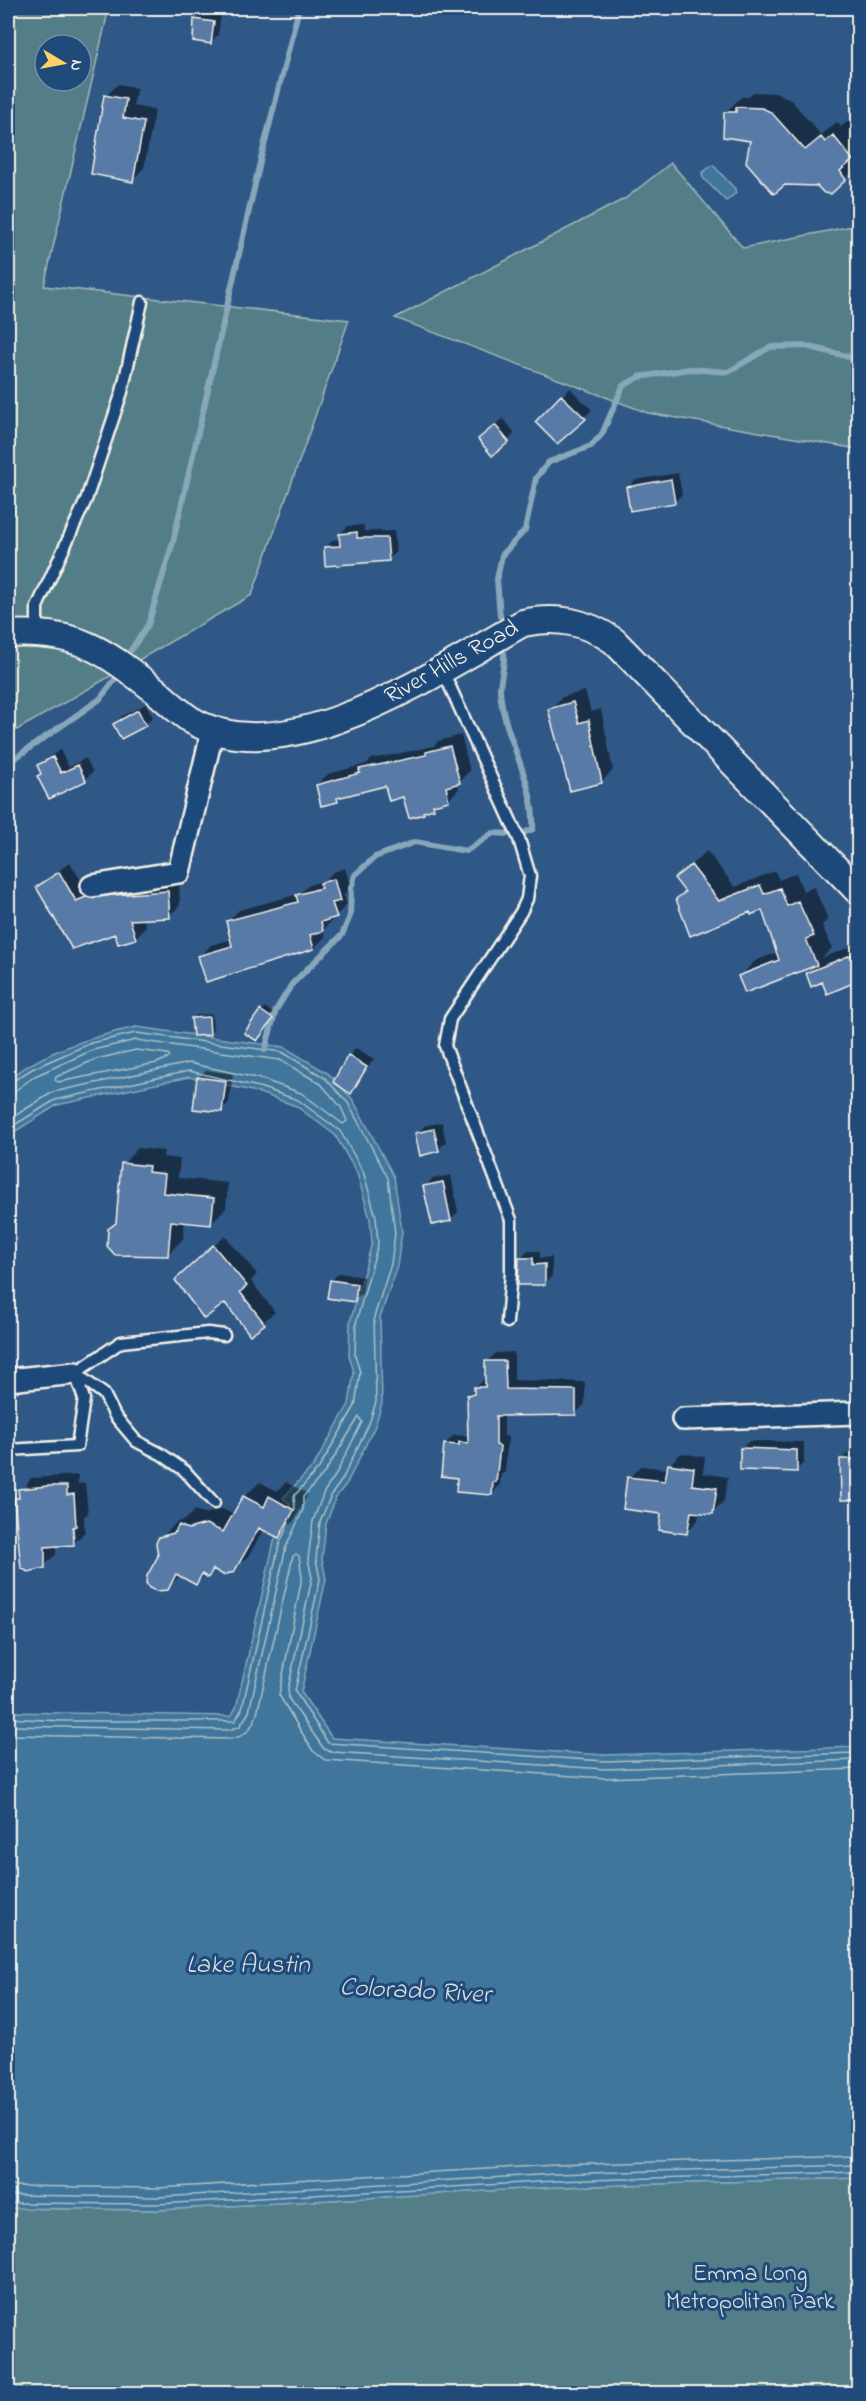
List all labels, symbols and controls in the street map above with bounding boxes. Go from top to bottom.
north arrow [33,33,93,93]
text: N [63,58,89,73]
street label: River Hills Road [379,611,526,714]
water label: Lake Austin [186,1947,311,1985]
water label: Colorado River [338,1969,494,2015]
park label: Emma Long Metropolitan Park [666,2257,835,2320]

